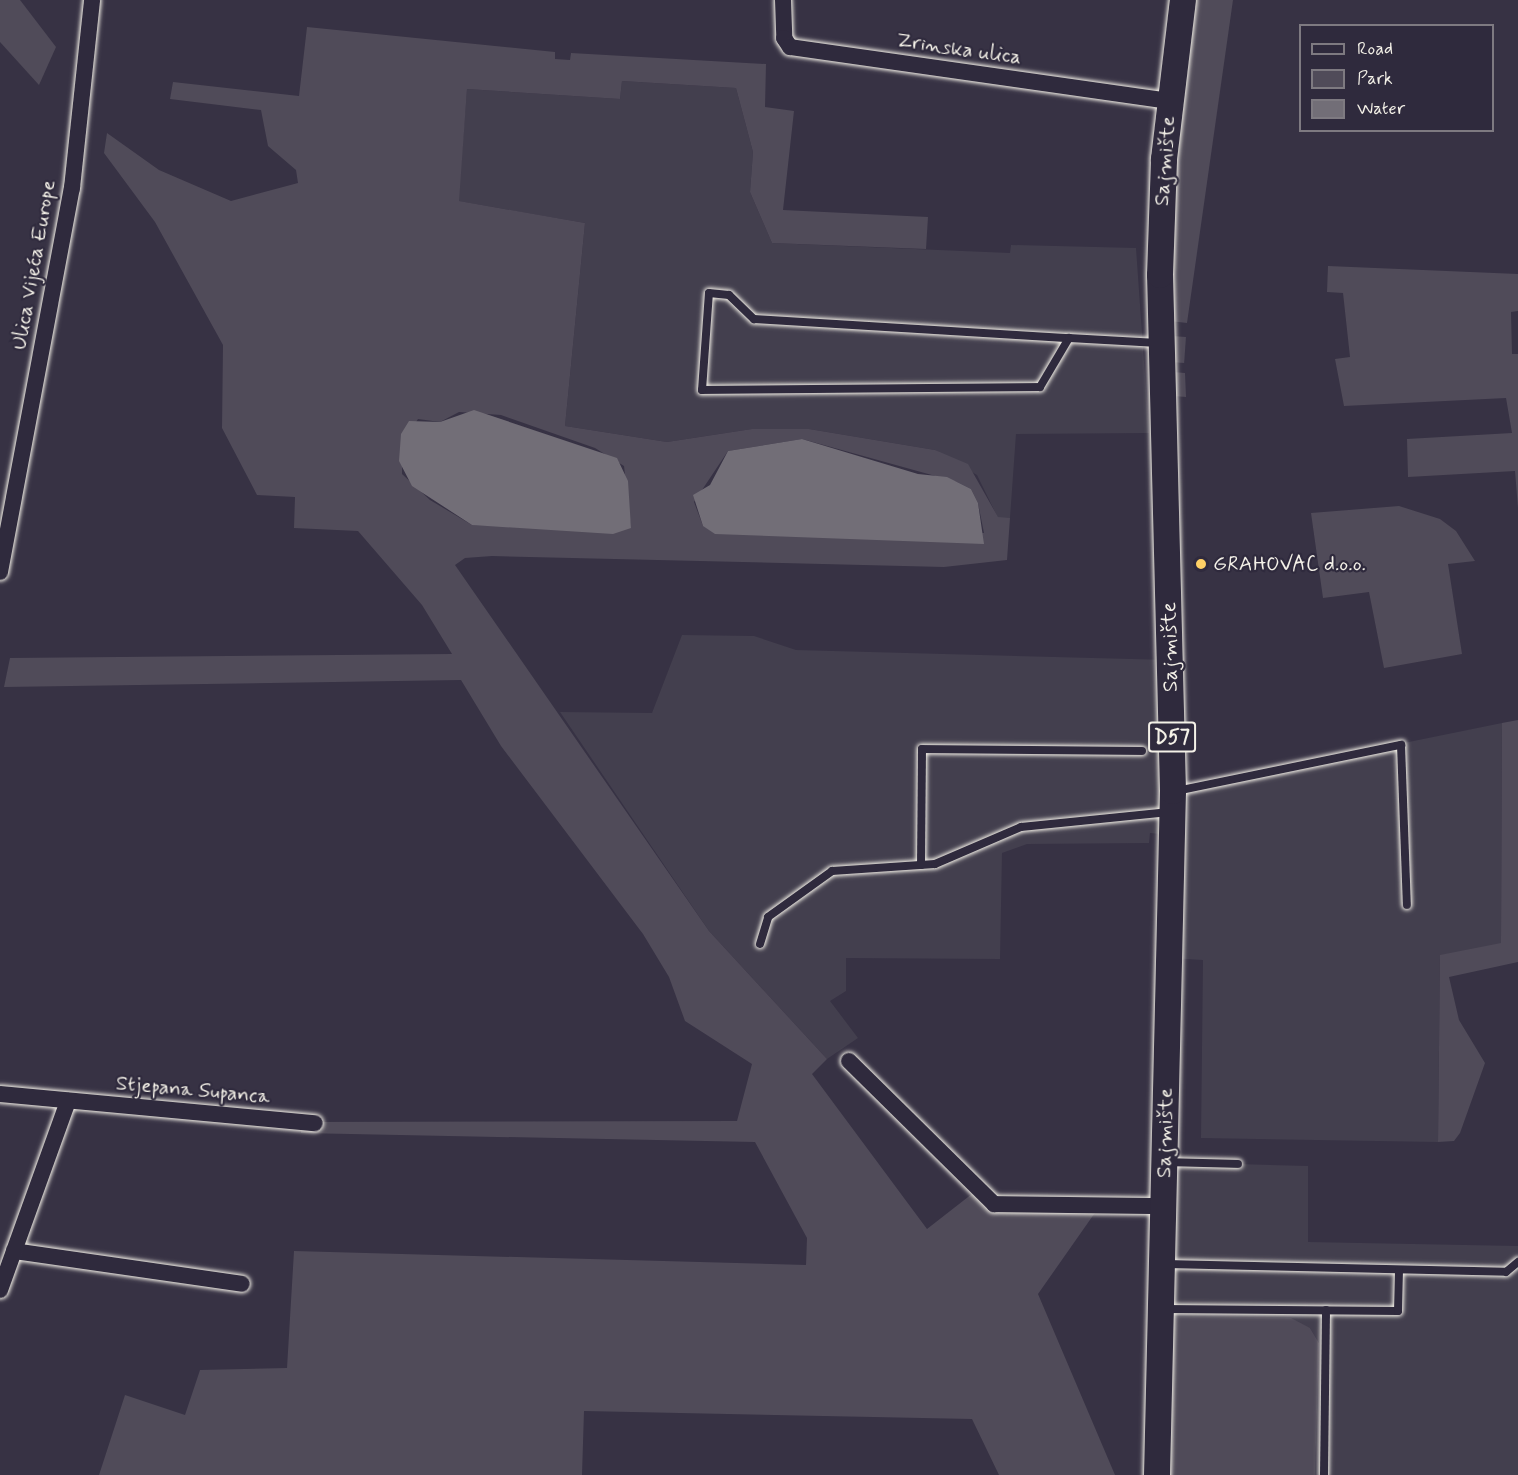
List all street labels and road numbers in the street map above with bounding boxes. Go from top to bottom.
street label: Zrinska ulica [896,28,1022,70]
street label: Sajmište [1149,115,1181,207]
street label: Ulica Vijeća Europe [7,181,61,349]
street label: Sajmište [1157,602,1183,692]
road number: D57 [1148,720,1196,754]
street label: Stjepana Supanca [113,1071,273,1109]
street label: Sajmište [1152,1088,1178,1178]

